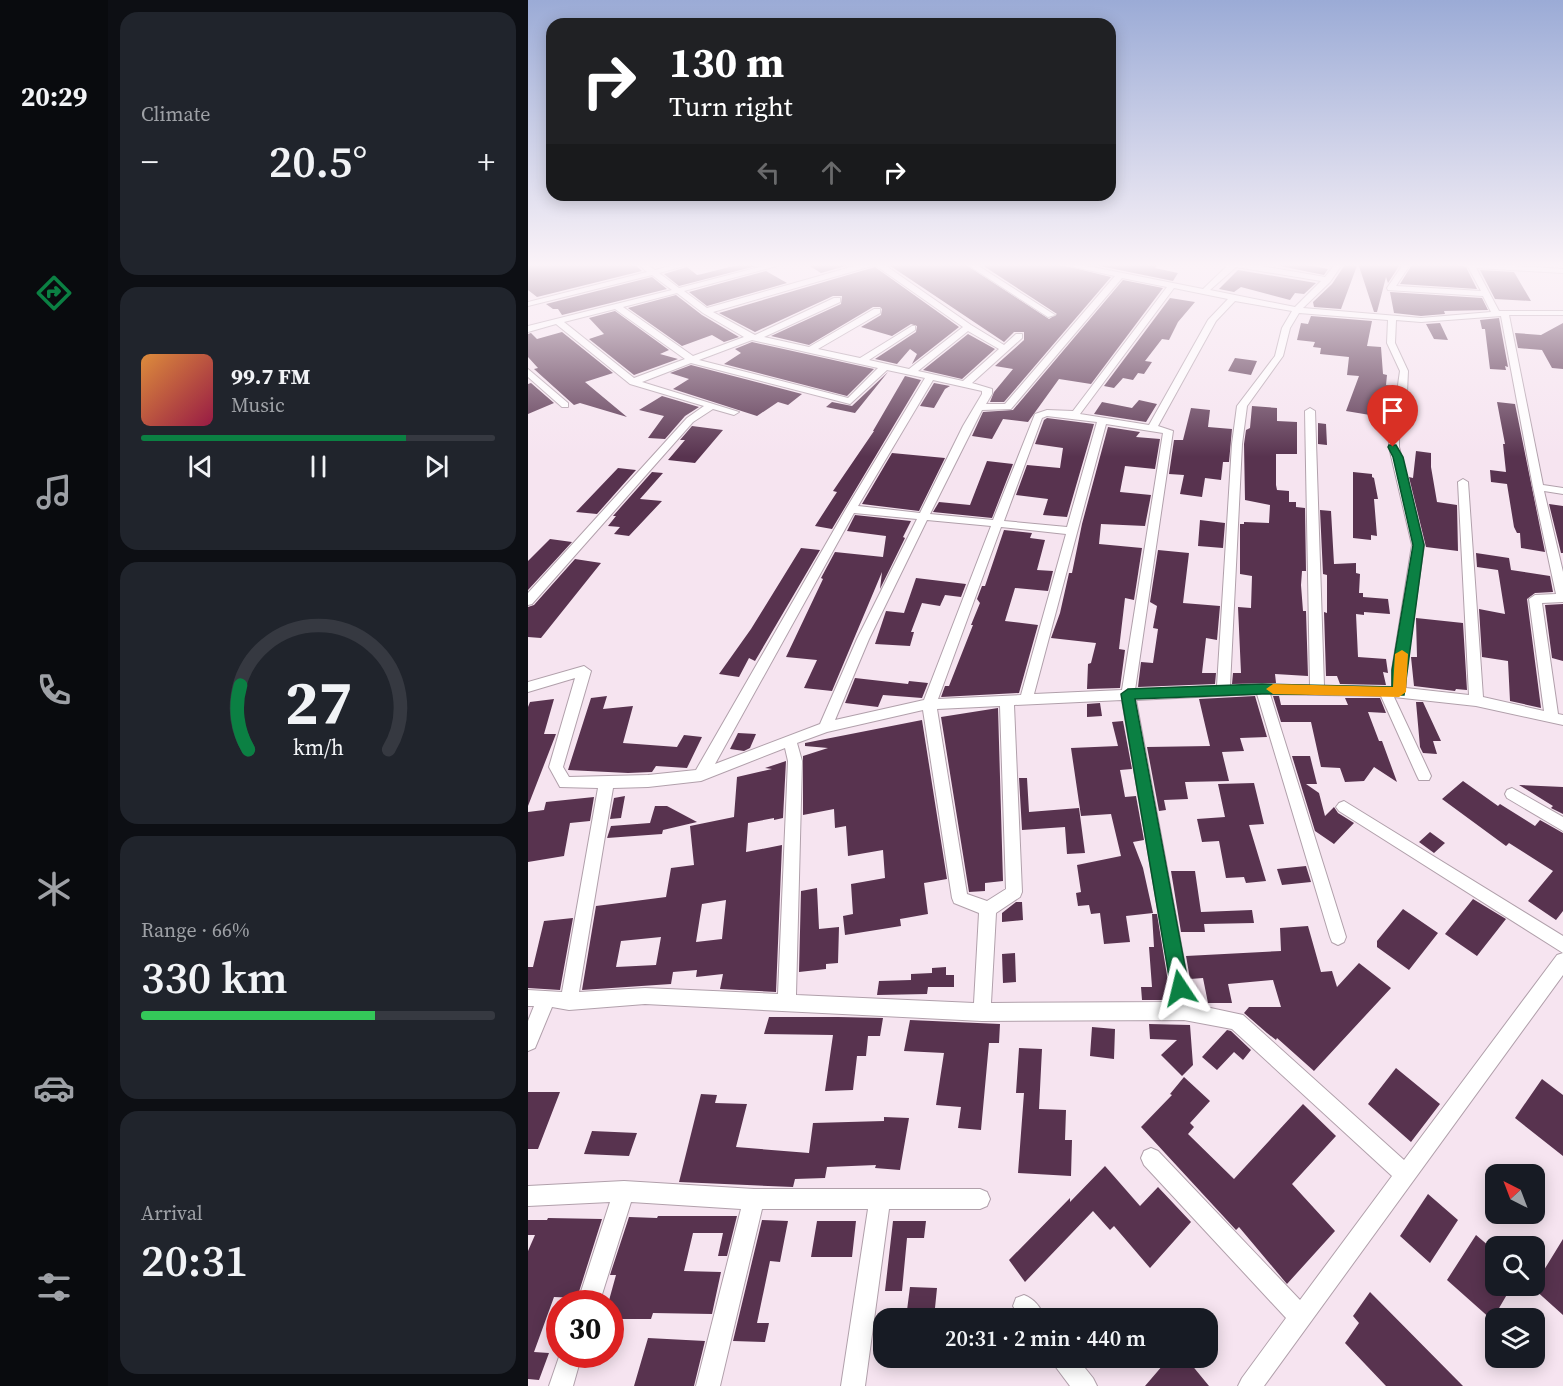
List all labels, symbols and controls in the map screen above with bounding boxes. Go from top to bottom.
text: 130 m [669,33,784,91]
icon: right [570,42,648,120]
text: 20:29 [21,78,87,115]
text: Turn right [669,88,793,125]
text: Climate [141,100,210,128]
text: 20.5° [269,130,367,192]
text: − [141,139,159,184]
text: + [478,139,495,184]
icon: left [752,156,785,189]
icon: ahead [815,156,848,189]
icon: right [878,156,911,189]
icon: directions [33,272,75,314]
text: 99.7 FM [231,361,310,391]
pin [1367,385,1418,447]
text: Music [231,391,285,419]
icon: arrive [1376,394,1409,427]
icon: previous [184,450,217,483]
icon: pause [302,450,335,483]
icon: next [420,450,453,483]
icon: music [33,471,75,513]
text: 27 [284,659,352,745]
icon: phone [33,669,75,711]
text: km/h [292,733,344,762]
icon: climate [33,868,75,910]
text: Range · 66% [141,916,250,944]
text: 330 km [141,946,288,1008]
position arrow [1148,956,1212,1020]
icon: car [33,1067,75,1109]
north arrow [1485,1164,1545,1224]
map controls [1485,1164,1545,1368]
text: Arrival [141,1199,203,1227]
text: 20:31 [141,1229,248,1291]
button: search [1485,1236,1545,1296]
icon: filters [33,1266,75,1308]
speed limit sign: 30 [546,1290,624,1368]
button: layers [1485,1308,1545,1368]
text: 20:31 · 2 min · 440 m [945,1323,1146,1353]

